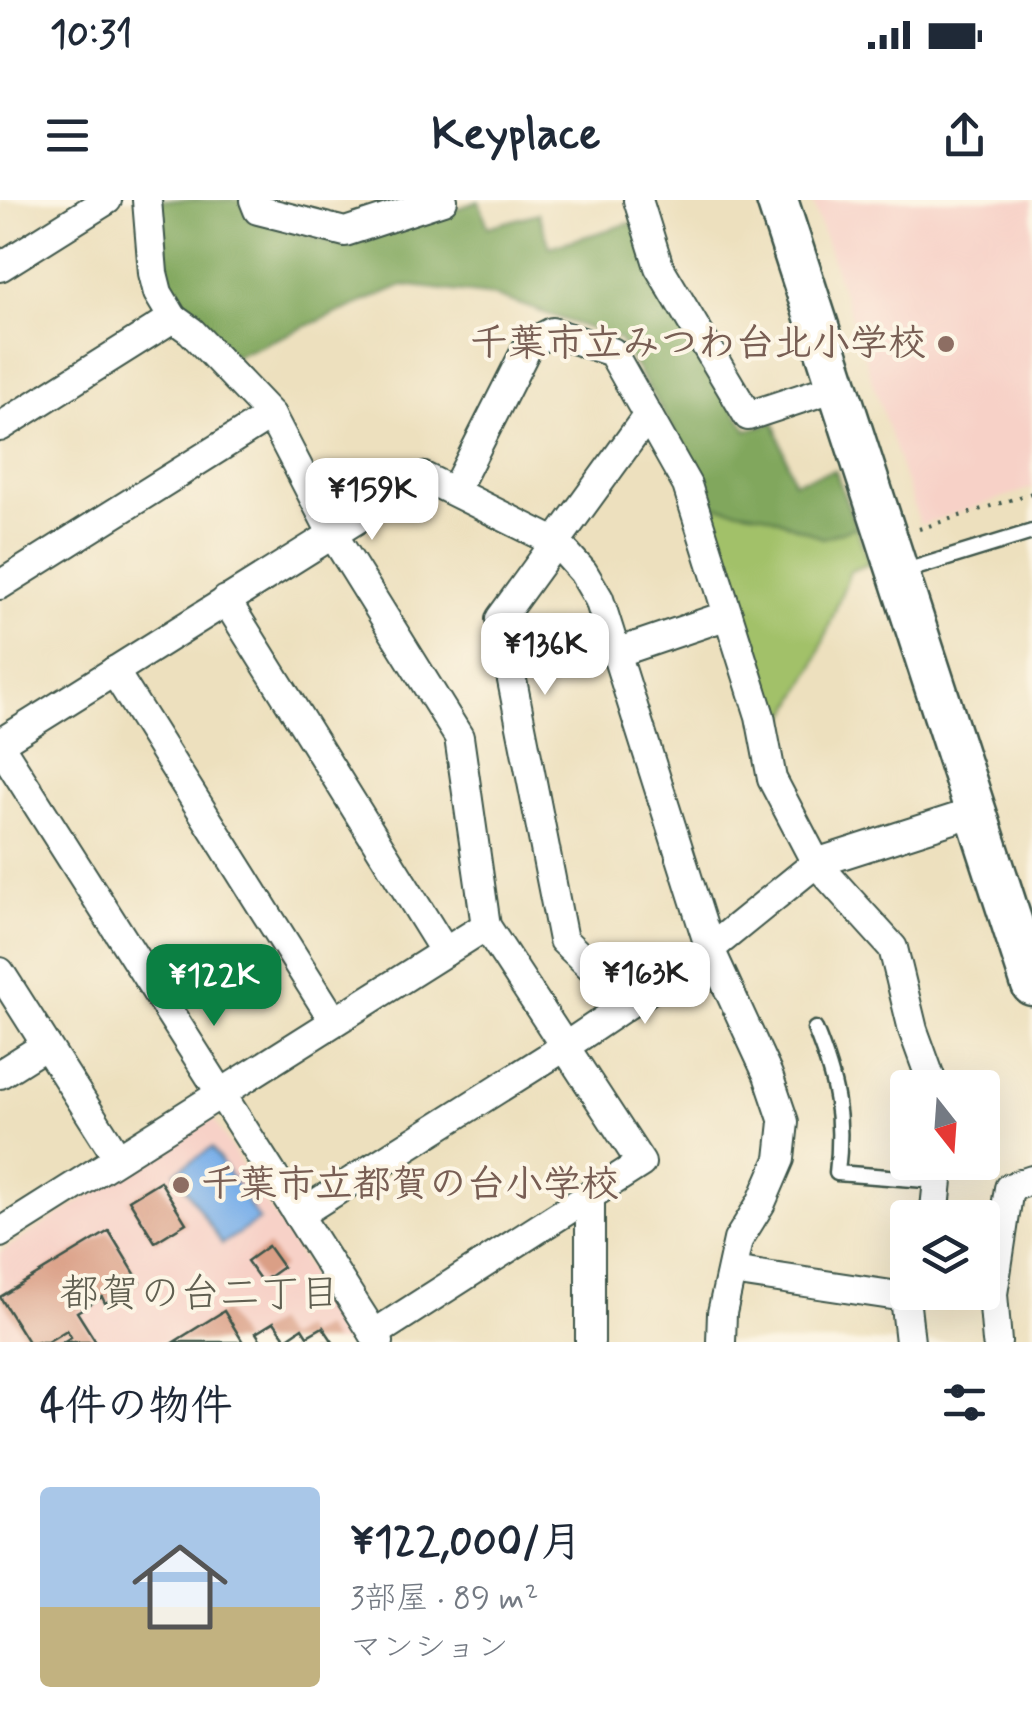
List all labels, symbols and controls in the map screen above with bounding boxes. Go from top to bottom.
text: 10:31 [50,11,132,60]
text: Keyplace [432,106,600,165]
icon: menu [40,108,95,163]
icon: share [937,108,992,163]
place label: 千葉市立みつわ台北小学校 [470,320,926,369]
marker: 千葉市立みつわ台北小学校 [935,333,957,355]
pin: ¥159K [302,458,442,543]
text: ¥159K [327,469,417,511]
pin: ¥136K [475,613,615,698]
text: ¥136K [503,624,587,666]
pin: ¥163K [575,942,715,1027]
pin: ¥122K [144,944,284,1029]
text: ¥163K [602,953,688,995]
text: ¥122K [168,955,260,997]
north arrow [890,1070,1000,1180]
map controls [890,1070,1000,1310]
place label: 千葉市立都賀の台小学校 [201,1161,619,1210]
marker: 千葉市立都賀の台小学校 [170,1174,192,1196]
button: layers [890,1200,1000,1310]
district label: 都賀の台二丁目 [60,1269,340,1321]
icon: filters [937,1375,992,1430]
text: 4件の物件 [40,1380,232,1435]
text: ¥122,000/月 [350,1516,582,1571]
icon: home [120,1527,240,1647]
text: 3部屋 · 89 m² [350,1578,538,1620]
text: マンション [350,1627,509,1669]

